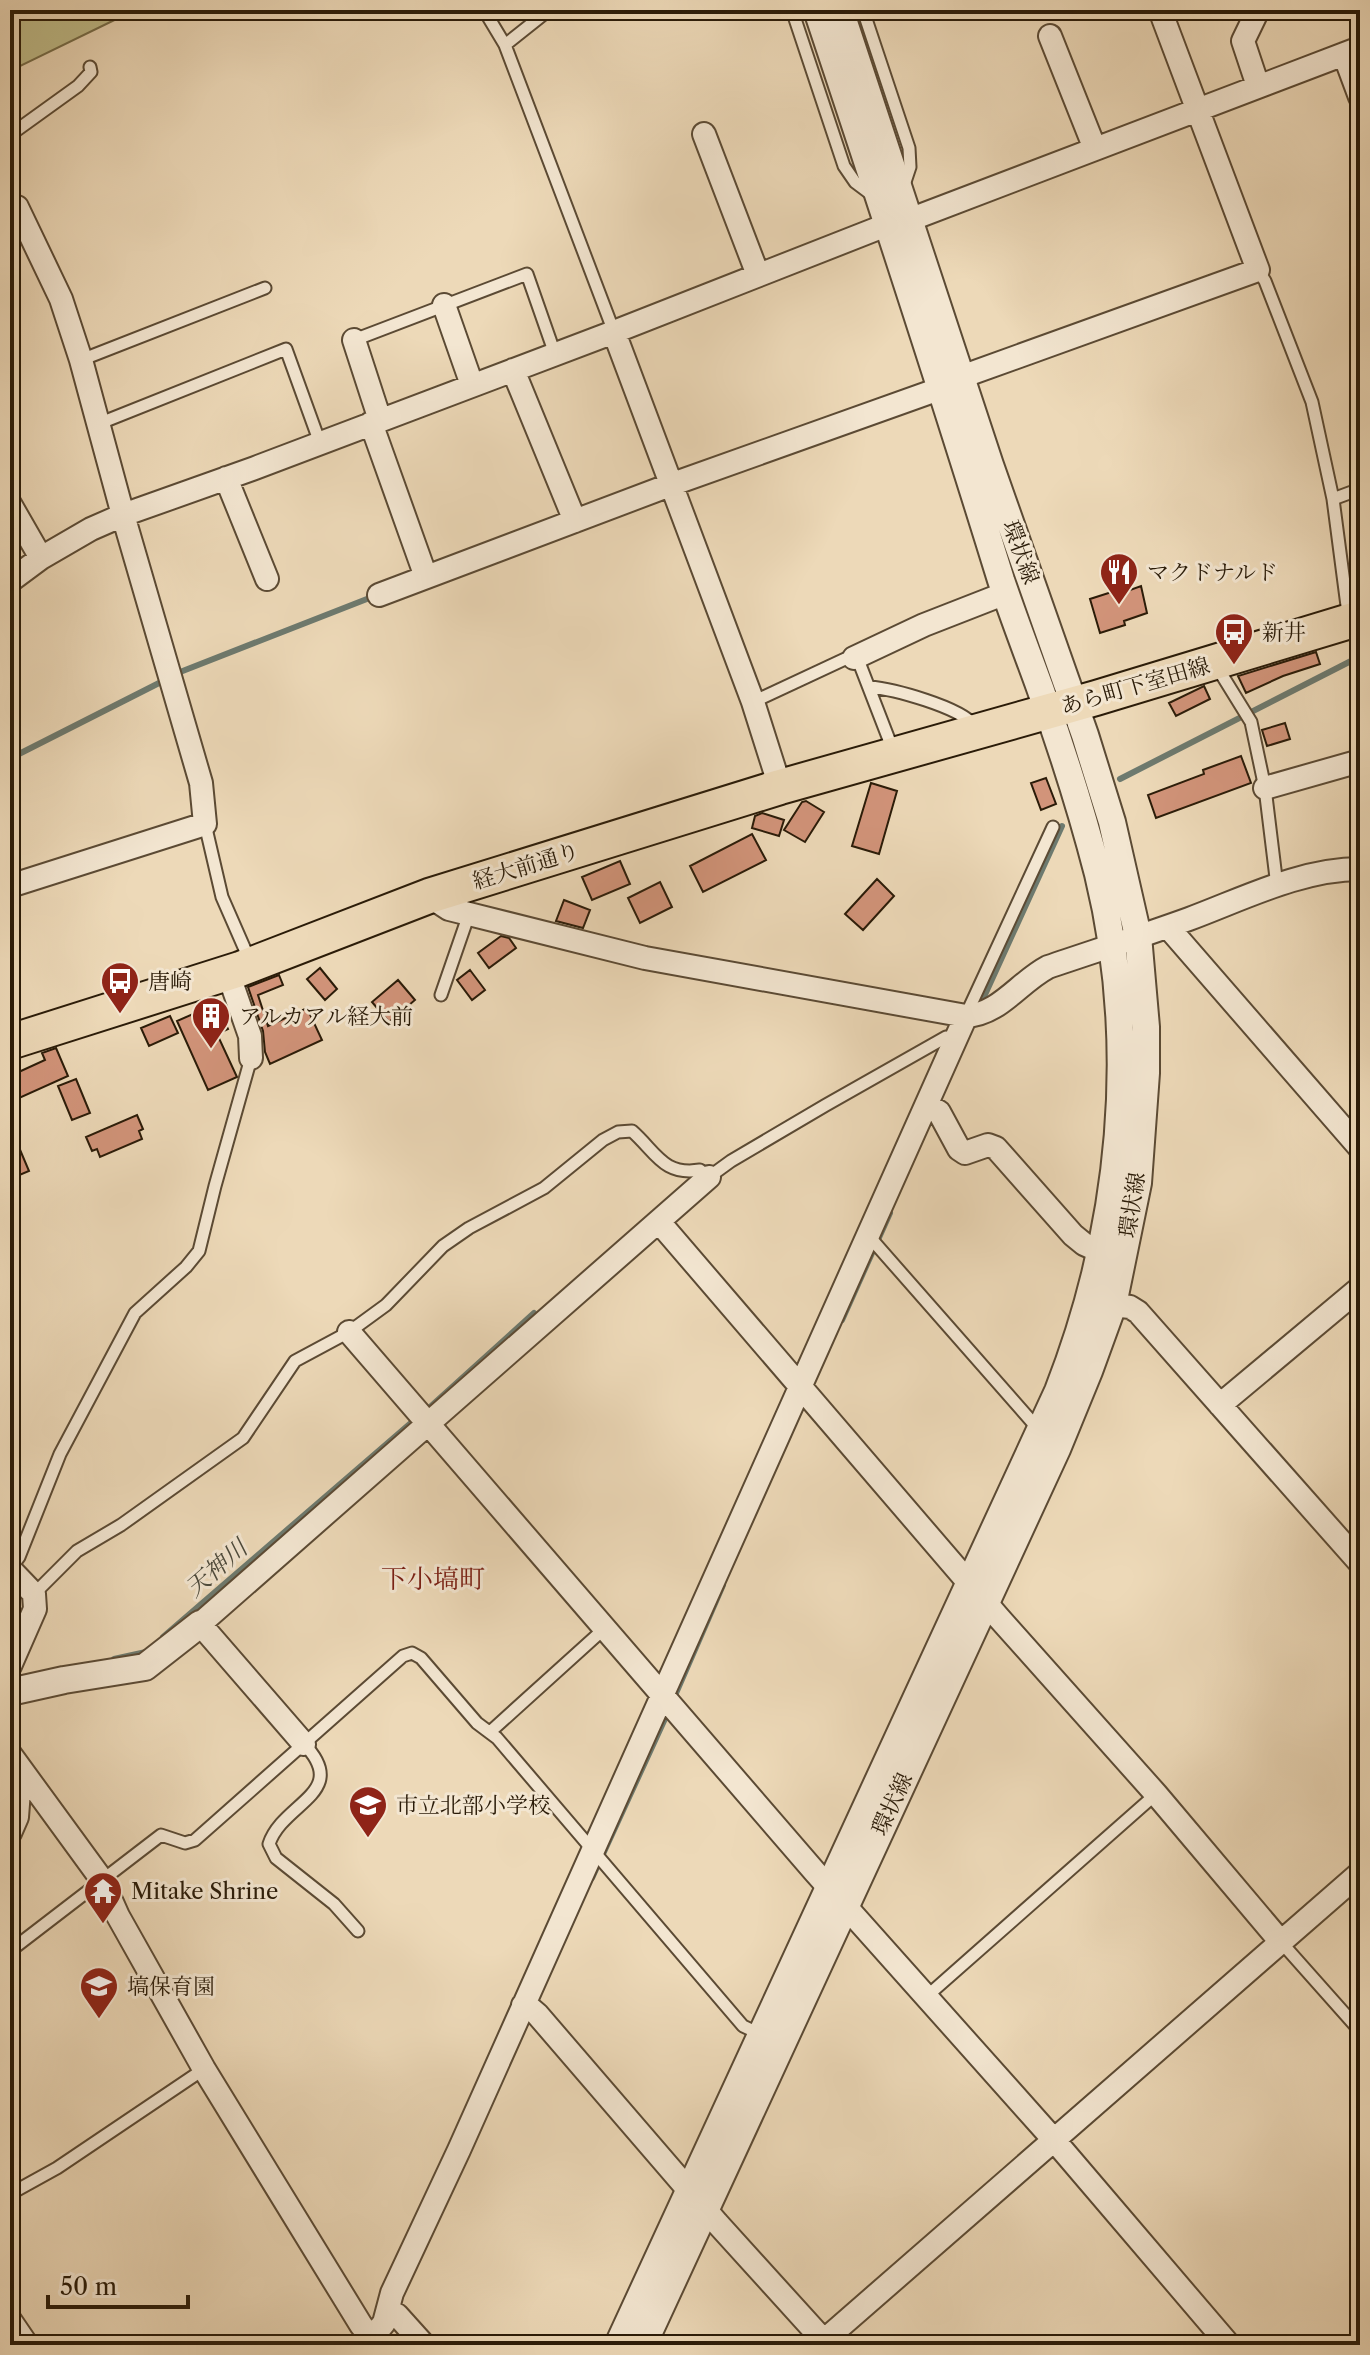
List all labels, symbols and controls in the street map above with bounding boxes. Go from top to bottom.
street label: 環状線 [997,516,1045,588]
restaurant icon: マクドナルド [1098,551,1140,606]
place label: マクドナルド [1147,559,1278,586]
bus stop icon: 新井 [1213,611,1255,666]
place label: 新井 [1262,619,1306,646]
street label: あら町下室田線 [1057,652,1213,720]
street label: 経大前通り [469,837,583,895]
bus stop icon: 唐崎 [99,960,141,1015]
place label: 唐崎 [148,968,192,995]
building icon: アルカアル経大前 [190,995,232,1050]
place label: アルカアル経大前 [239,1003,413,1030]
street label: 環状線 [1114,1170,1150,1240]
water label: 天神川 [179,1531,255,1603]
district label: 下小塙町 [381,1563,485,1595]
street label: 環状線 [866,1768,918,1840]
school or university icon: 市立北部小学校 [347,1784,389,1839]
place label: 市立北部小学校 [396,1792,550,1819]
temple icon: Mitake Shrine [82,1870,124,1925]
place label: Mitake Shrine [131,1878,278,1905]
school or university icon: 塙保育園 [78,1965,120,2020]
place label: 塙保育園 [127,1973,215,2000]
scale bar [48,2259,188,2309]
text: 50 m [60,2272,117,2301]

